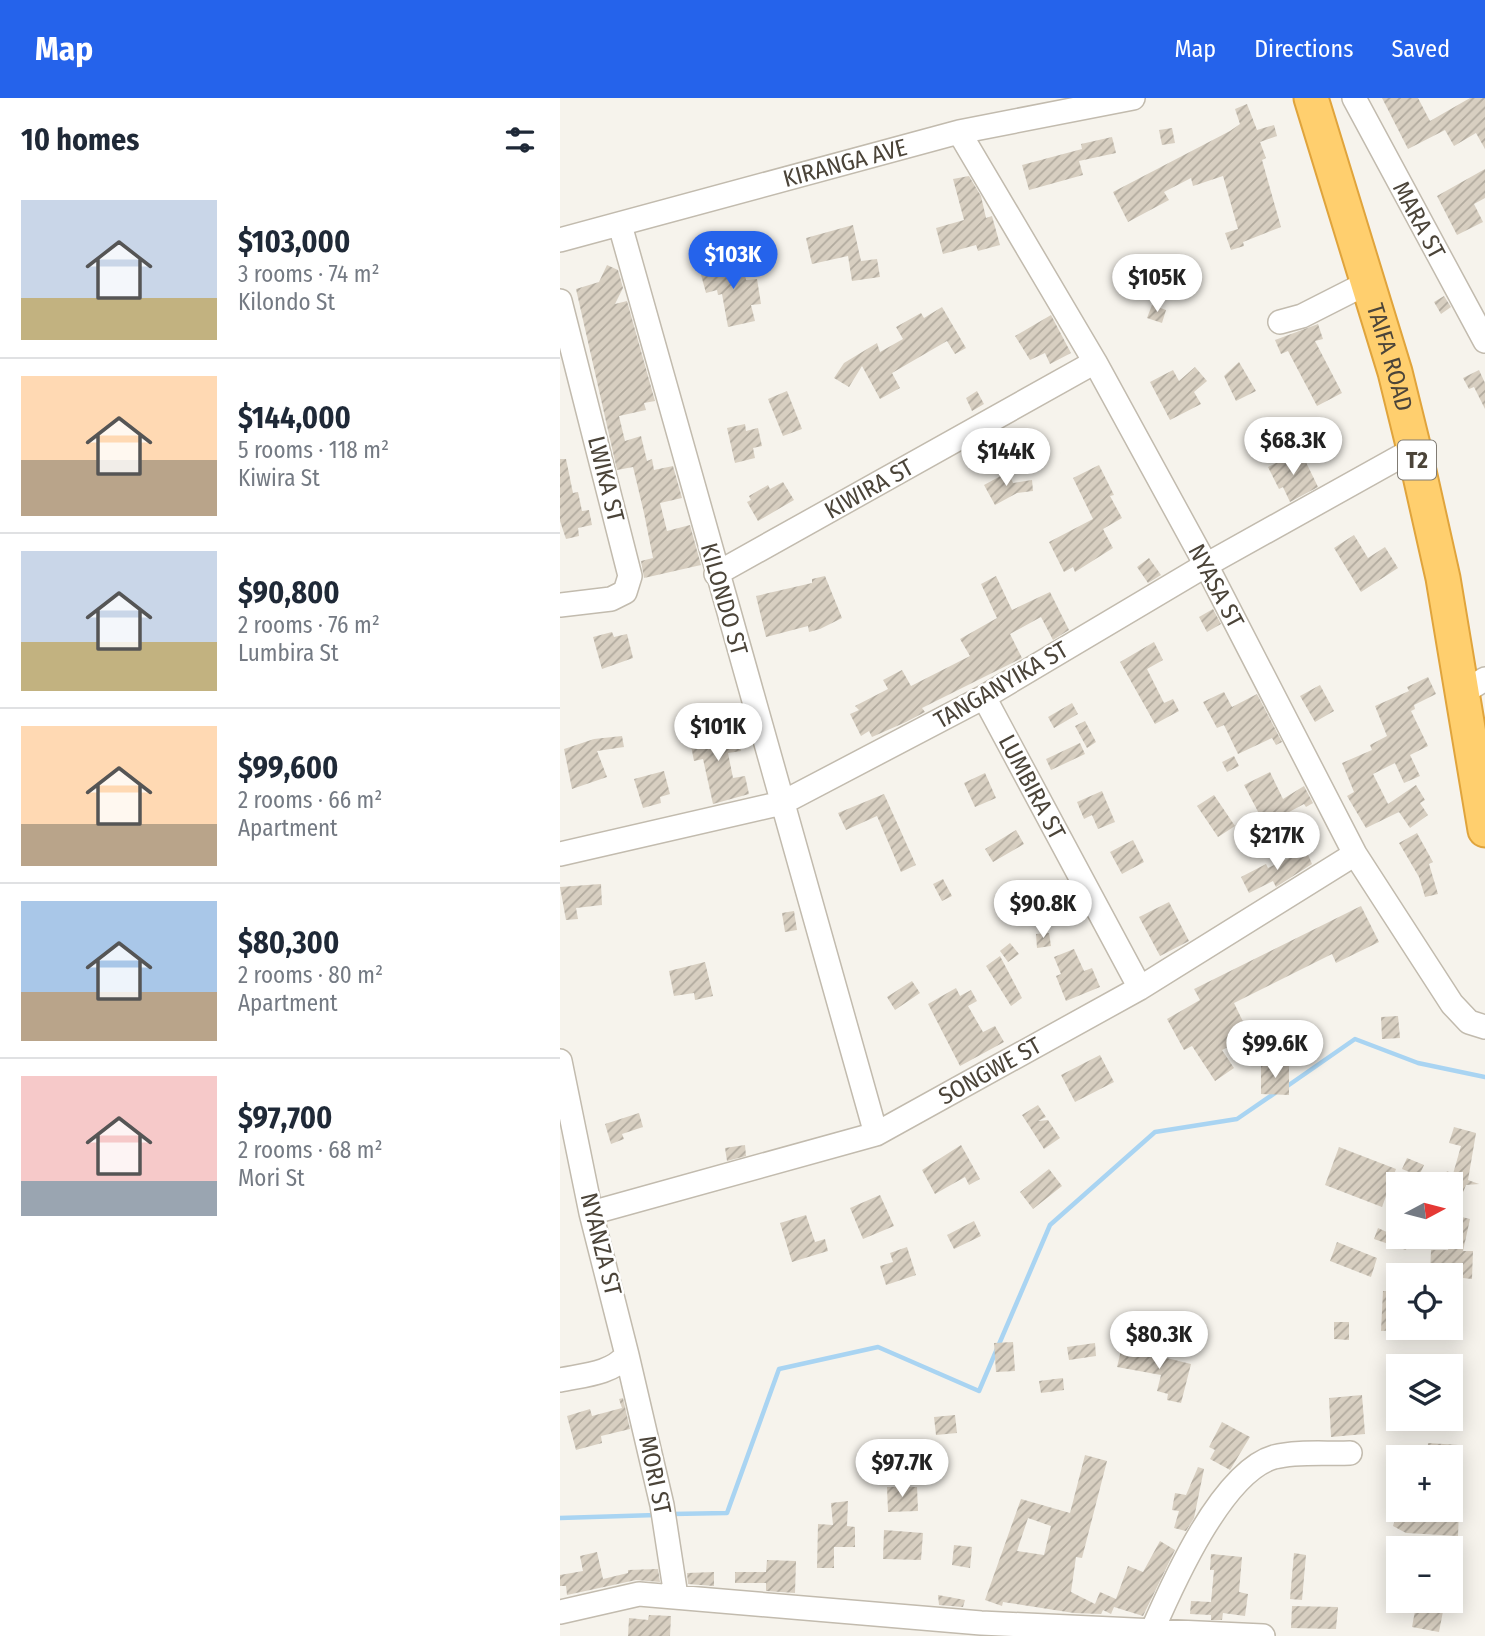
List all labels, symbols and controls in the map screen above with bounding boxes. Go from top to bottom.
text: Map [35,29,93,69]
text: Map [1175,35,1216,63]
text: Directions [1254,35,1353,63]
text: Saved [1391,35,1450,63]
icon: filters [501,121,539,159]
text: 10 homes [21,122,139,158]
street label: KIRANGA AVE [780,133,910,193]
street label: MARA ST [1387,177,1451,263]
text: $103,000 [238,224,350,260]
icon: home [77,228,161,312]
pin: $103K [684,232,782,291]
text: $103K [705,240,761,268]
pin: $105K [1108,254,1206,314]
text: 3 rooms · 74 m² [238,260,380,288]
text: $105K [1128,263,1186,291]
text: Kilondo St [238,288,335,316]
street label: TAIFA ROAD [1361,300,1418,414]
text: $144,000 [238,400,351,436]
icon: home [77,404,161,488]
pin: $68.3K [1236,418,1350,477]
text: $68.3K [1260,426,1326,454]
pin: $144K [957,428,1055,488]
street label: LWIKA ST [582,433,630,525]
text: 5 rooms · 118 m² [238,436,389,464]
text: $144K [977,437,1035,465]
road number: T2 [1398,440,1436,480]
street label: KIWIRA ST [820,453,918,525]
text: Kiwira St [238,464,320,492]
street label: NYASA ST [1182,539,1250,633]
street label: KILONDO ST [695,540,753,658]
text: $90,800 [238,575,340,611]
icon: home [77,579,161,663]
text: 2 rooms · 76 m² [238,611,380,639]
street label: TANGANYIKA ST [929,635,1073,735]
text: Lumbira St [238,639,339,667]
pin: $101K [669,704,767,763]
text: $101K [690,712,746,740]
street label: LUMBIRA ST [993,730,1071,844]
text: $99,600 [238,750,338,786]
icon: home [77,754,161,838]
text: 2 rooms · 66 m² [238,786,382,814]
pin: $217K [1228,812,1326,872]
text: Apartment [238,814,338,842]
text: $217K [1250,821,1304,849]
pin: $90.8K [986,880,1100,940]
text: $90.8K [1010,889,1076,917]
text: $80,300 [238,925,339,961]
icon: home [77,929,161,1013]
text: 2 rooms · 80 m² [238,961,383,989]
text: Apartment [238,989,338,1017]
pin: $99.6K [1218,1020,1332,1080]
text: $99.6K [1242,1029,1308,1057]
street label: SONGWE ST [934,1031,1046,1111]
text: $97,700 [238,1100,333,1136]
icon: home [77,1104,161,1188]
text: 2 rooms · 68 m² [238,1136,383,1164]
text: Mori St [238,1164,305,1192]
north arrow [1386,1172,1463,1250]
map controls [1386,1172,1463,1613]
street label: NYANZA ST [575,1190,627,1298]
button: locate [1386,1263,1463,1340]
pin: $80.3K [1102,1312,1216,1371]
text: $80.3K [1126,1320,1192,1348]
button: layers [1386,1354,1463,1431]
street label: MORI ST [633,1433,677,1517]
pin: $97.7K [845,1440,959,1499]
button: + [1386,1445,1463,1522]
text: $97.7K [872,1448,932,1476]
button: − [1386,1536,1463,1613]

